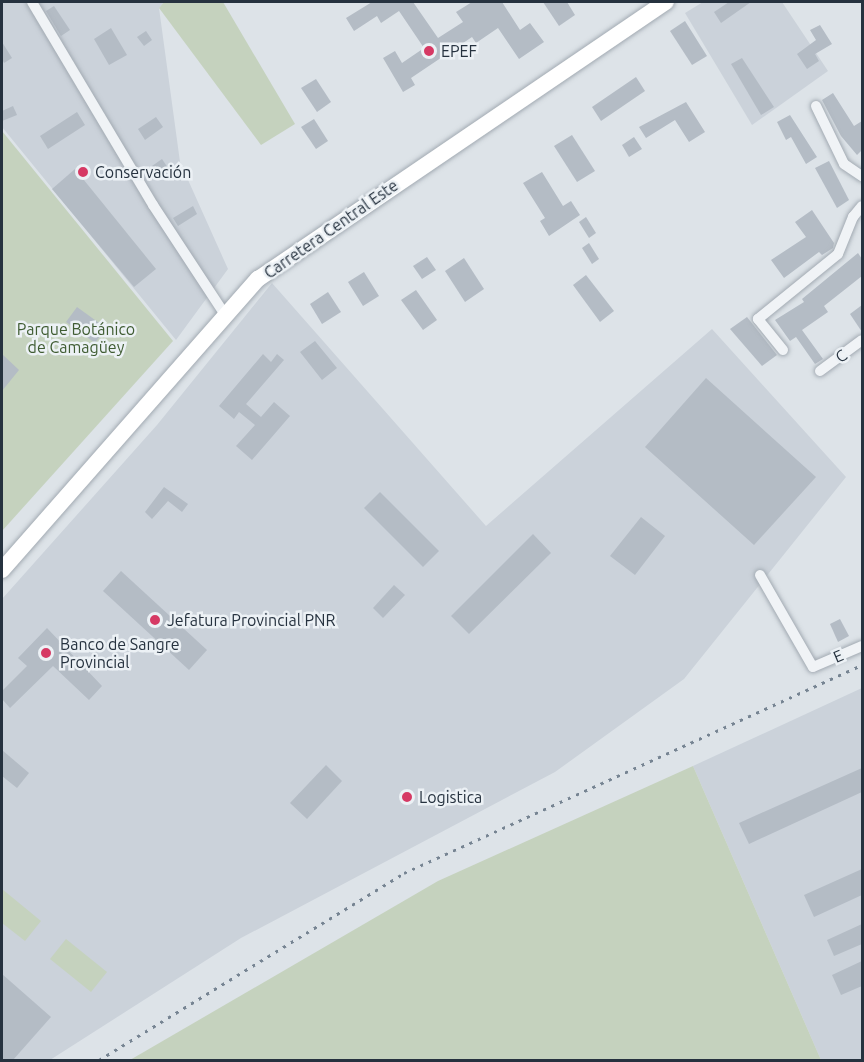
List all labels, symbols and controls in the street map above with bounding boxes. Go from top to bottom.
place label: EPEF [441,41,477,61]
marker: EPEF [422,44,436,58]
place label: Conservación [95,162,191,182]
marker: Conservación [76,165,90,179]
street label: Carretera Central Este [260,175,402,283]
park label: Parque Botánico de Camagüey [17,319,135,357]
street label: C [831,345,851,367]
place label: Jefatura Provincial PNR [167,610,336,630]
marker: Jefatura Provincial PNR [148,613,162,627]
place label: Banco de Sangre Provincial [60,634,180,672]
marker: Banco de Sangre Provincial [37,644,55,662]
street label: E [830,645,846,667]
place label: Logistica [419,787,482,807]
marker: Logistica [400,790,414,804]

